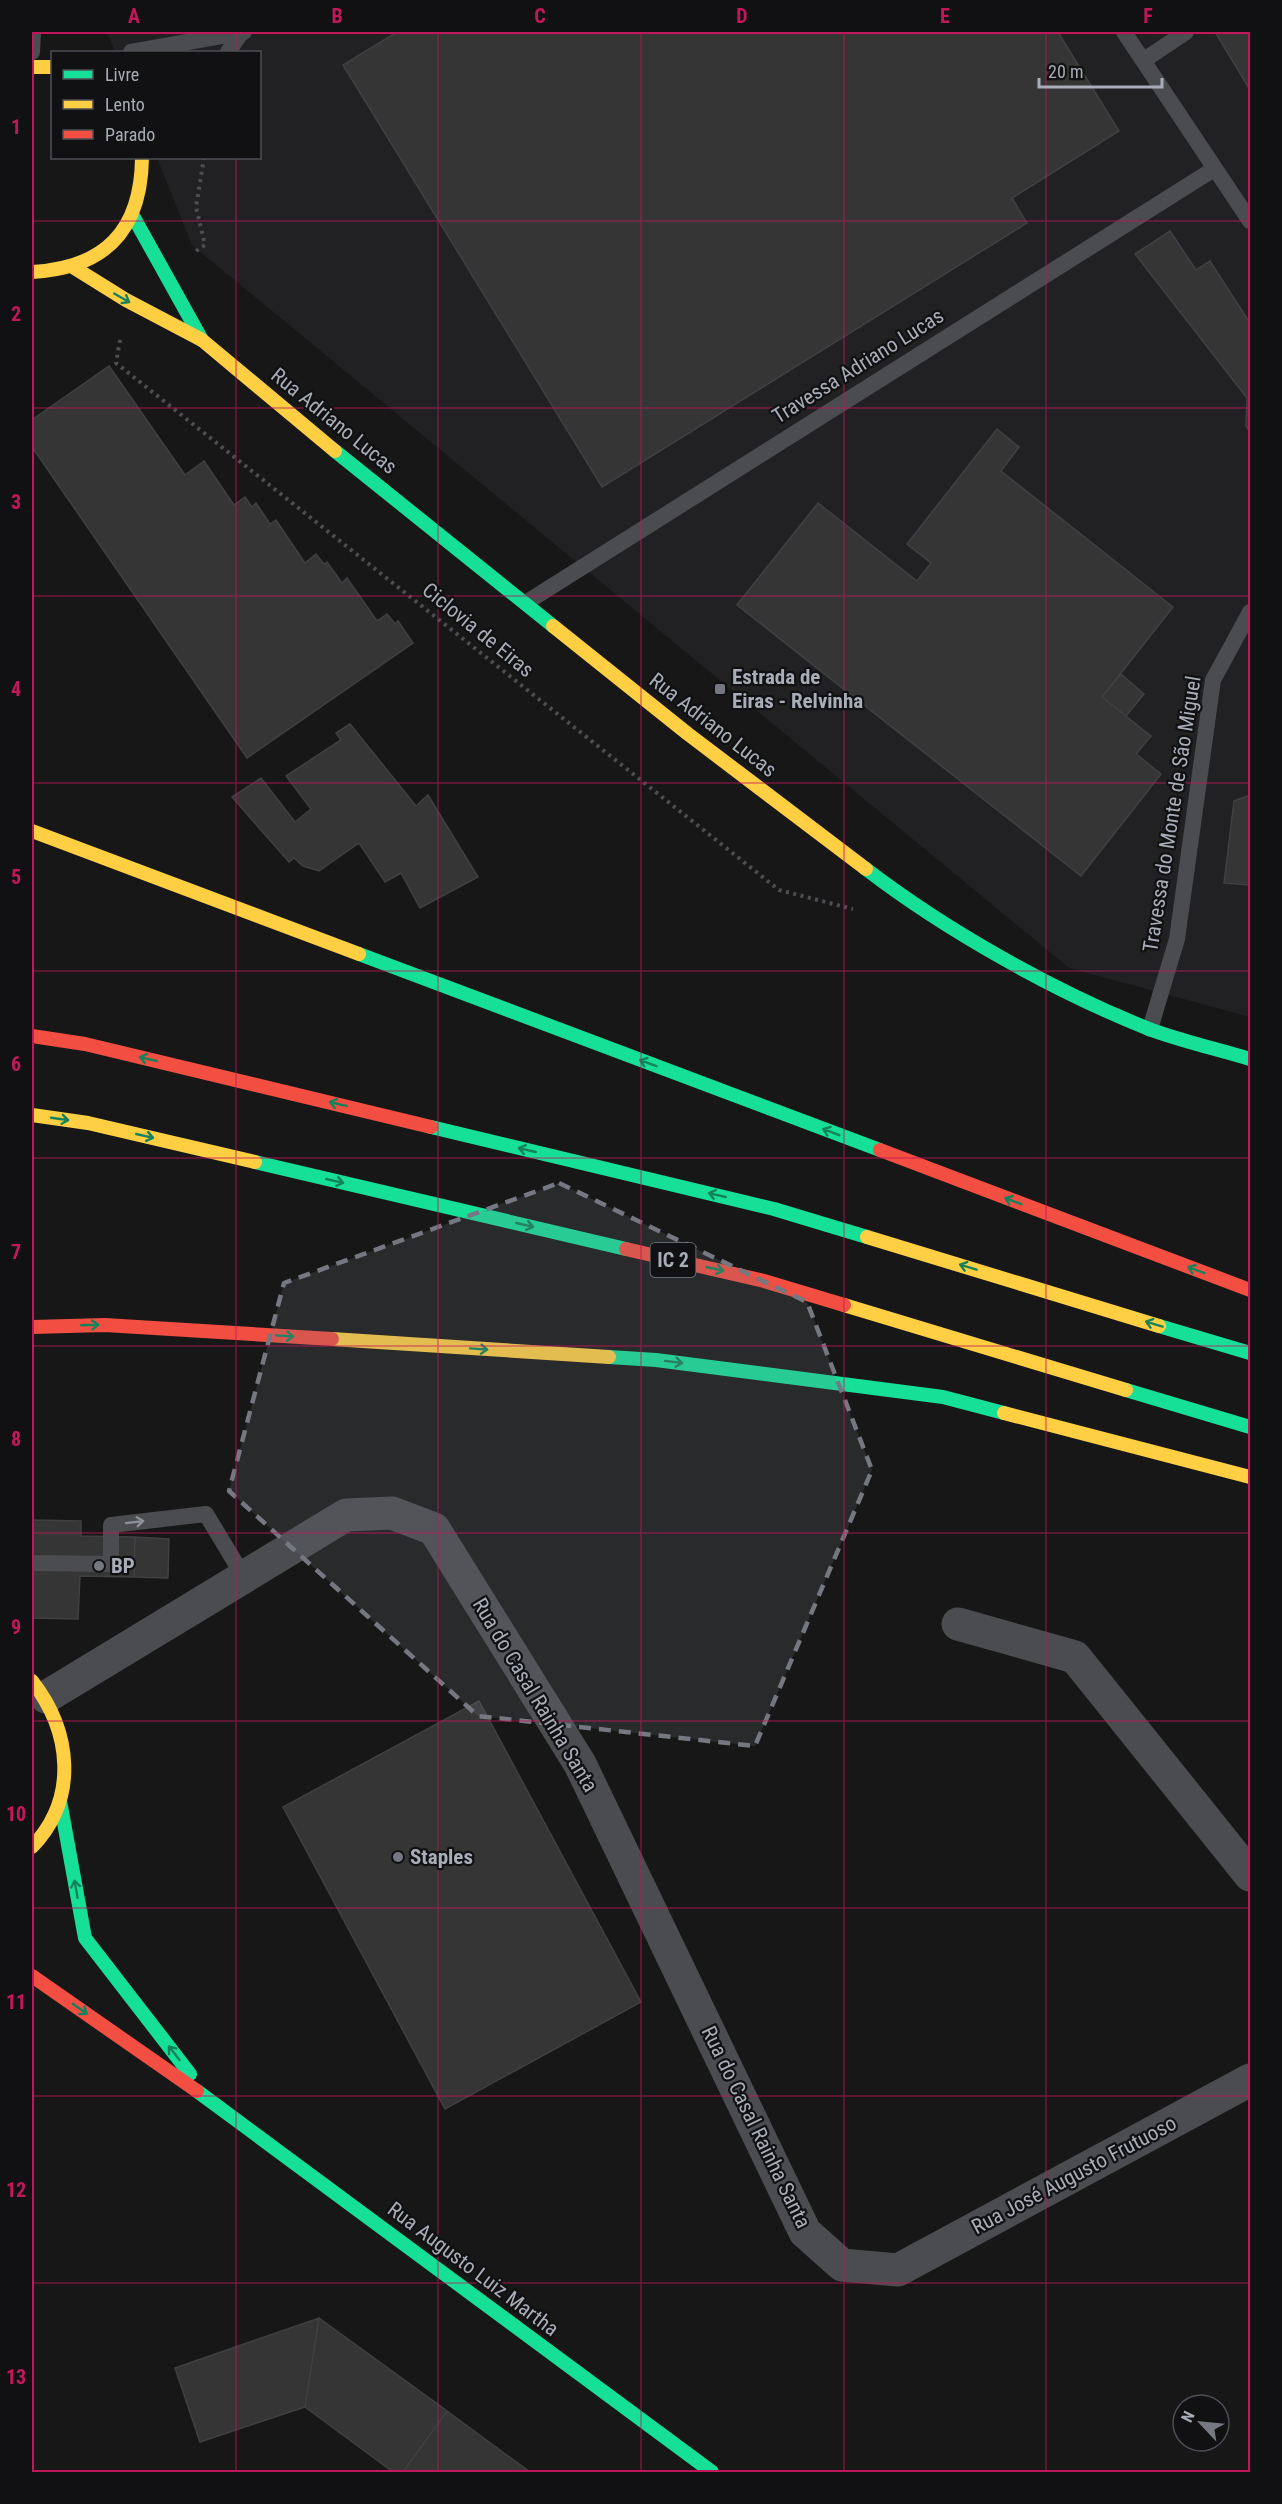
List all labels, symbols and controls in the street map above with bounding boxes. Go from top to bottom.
text: A [128,4,140,28]
text: B [331,4,343,28]
text: C [534,4,546,28]
text: D [736,4,748,28]
text: E [940,4,950,28]
text: F [1143,4,1153,28]
legend [51,51,261,159]
scale bar [1039,51,1162,89]
text: 20 m [1048,61,1083,82]
text: Livre [105,64,139,85]
text: Lento [105,94,145,115]
text: 1 [11,115,21,139]
text: Parado [105,124,155,145]
one-way arrow [113,292,130,304]
text: 2 [11,302,21,326]
street label: Travessa Adriano Lucas [768,304,948,428]
street label: Rua Adriano Lucas [266,363,402,479]
text: 3 [11,490,21,514]
street label: Ciclovia de Eiras [417,578,539,682]
place label: Estrada de Eiras - Relvinha [732,665,863,713]
street label: Rua Adriano Lucas [645,668,781,782]
street label: Travessa do Monte de São Miguel [1138,674,1206,954]
text: 4 [11,677,21,701]
marker: Estrada de Eiras - Relvinha [713,682,727,696]
text: 5 [11,865,21,889]
text: 6 [11,1052,21,1076]
one-way arrow [139,1052,158,1064]
one-way arrow [639,1057,658,1068]
one-way arrow [328,1098,347,1110]
one-way arrow [49,1114,69,1125]
one-way arrow [822,1126,841,1137]
one-way arrow [135,1131,154,1143]
one-way arrow [518,1143,537,1155]
one-way arrow [325,1175,344,1187]
one-way arrow [708,1189,727,1201]
one-way arrow [1004,1195,1023,1206]
one-way arrow [514,1220,534,1231]
text: 7 [11,1240,21,1264]
road number: IC 2 [650,1243,696,1277]
one-way arrow [959,1261,978,1272]
one-way arrow [1187,1263,1206,1274]
one-way arrow [705,1264,724,1276]
one-way arrow [1145,1318,1164,1329]
one-way arrow [79,1320,99,1331]
one-way arrow [274,1331,294,1342]
one-way arrow [469,1343,489,1354]
one-way arrow [663,1357,683,1368]
text: 8 [11,1427,21,1451]
one-way arrow [124,1517,144,1528]
place label: BP [111,1554,135,1578]
marker: BP [92,1559,106,1573]
street label: Rua do Casal Rainha Santa [468,1594,602,1796]
text: 9 [11,1615,21,1639]
text: 10 [6,1802,26,1826]
place label: Staples [410,1845,473,1869]
marker: Staples [391,1850,405,1864]
one-way arrow [70,1880,81,1900]
text: 11 [6,1990,26,2014]
one-way arrow [71,2003,87,2015]
street label: Rua do Casal Rainha Santa [697,2022,815,2232]
one-way arrow [167,2045,180,2061]
street label: Rua José Augusto Frutuoso [968,2111,1180,2239]
text: 12 [6,2178,26,2202]
street label: Rua Augusto Luiz Martha [383,2197,563,2341]
text: 13 [6,2365,26,2389]
north arrow [1171,2393,1231,2453]
text: N [1177,2408,1199,2425]

